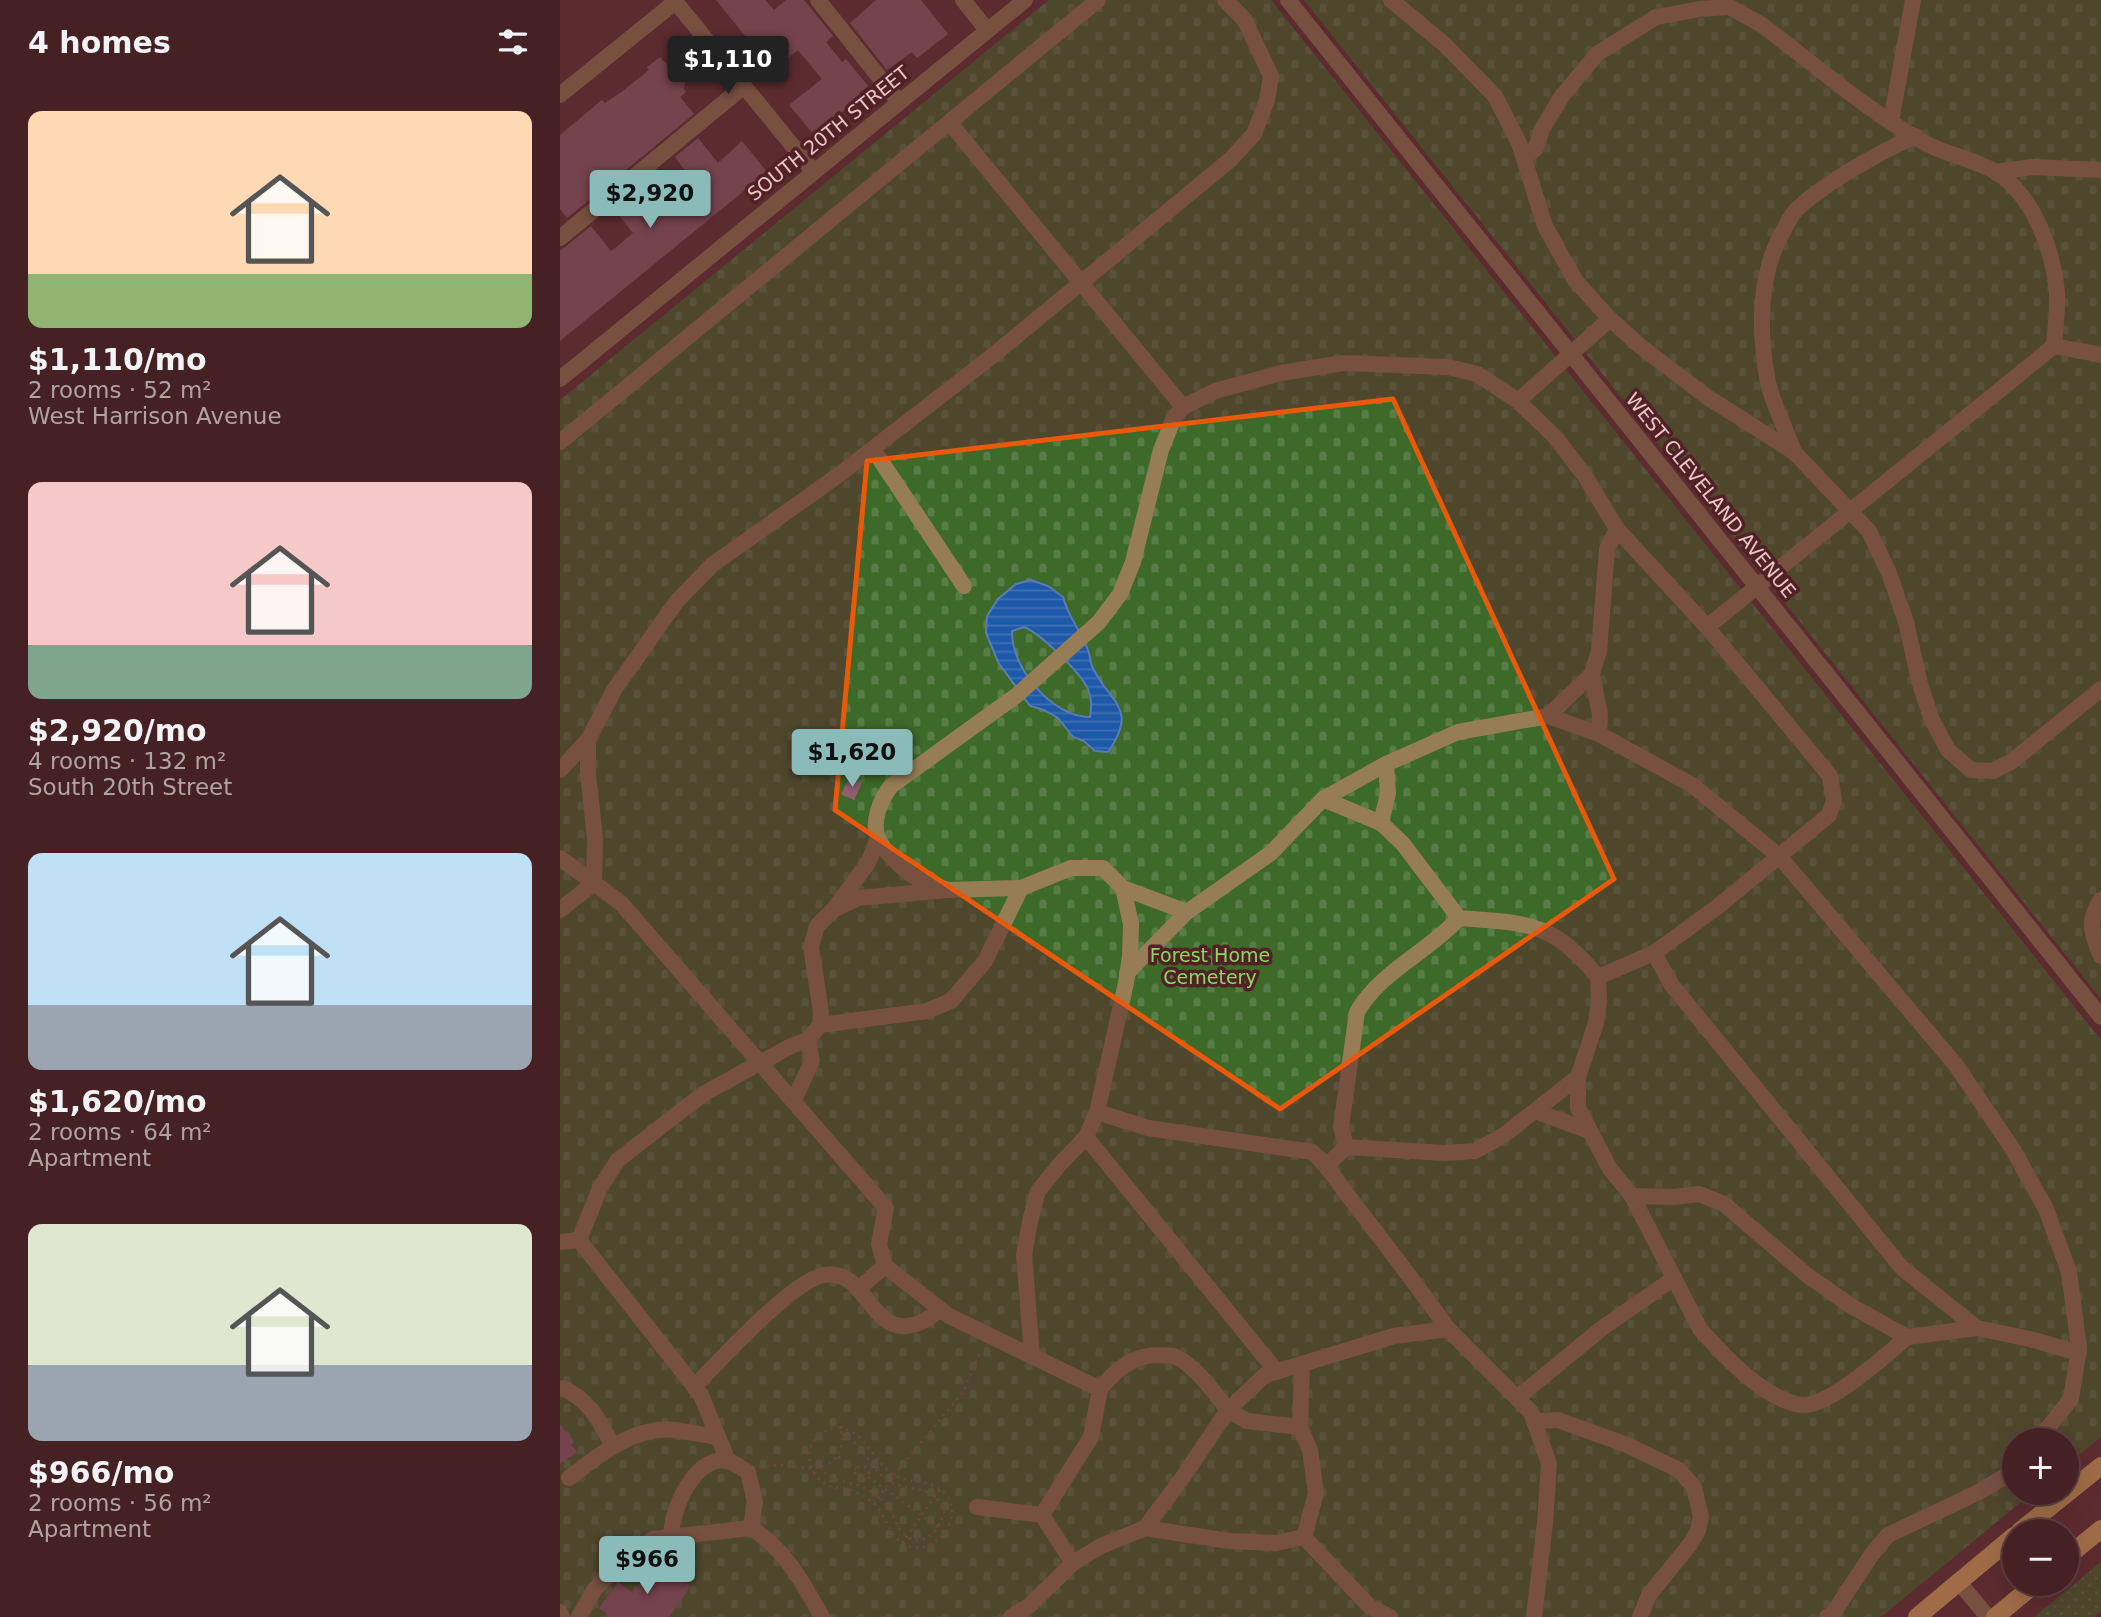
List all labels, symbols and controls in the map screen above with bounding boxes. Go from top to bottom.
icon: filters [494,23,532,61]
text: 4 homes [28,25,171,60]
pin: $1,110 [671,36,785,96]
text: $1,110 [684,46,772,72]
street label: SOUTH 20TH STREET [743,61,914,205]
icon: home [217,156,343,282]
pin: $2,920 [593,170,707,230]
text: $2,920 [606,180,694,206]
text: $1,110/mo [28,342,207,377]
text: 2 rooms · 52 m² [28,377,212,403]
street label: WEST CLEVELAND AVENUE [1622,388,1800,602]
text: West Harrison Avenue [28,403,282,429]
icon: home [217,527,343,653]
text: $2,920/mo [28,713,207,748]
pin: $1,620 [795,730,909,789]
text: $1,620 [808,739,896,765]
text: 4 rooms · 132 m² [28,748,226,774]
text: South 20th Street [28,774,232,800]
icon: home [217,898,343,1024]
park label: Forest Home Cemetery [1150,944,1270,988]
text: $1,620/mo [28,1084,207,1119]
text: 2 rooms · 64 m² [28,1119,212,1145]
text: Apartment [28,1145,151,1171]
icon: home [217,1269,343,1395]
map controls [2002,1428,2079,1596]
button: + [2002,1428,2079,1505]
text: $966/mo [28,1455,174,1490]
text: 2 rooms · 56 m² [28,1490,212,1516]
text: Apartment [28,1516,151,1542]
button: − [2002,1519,2079,1596]
pin: $966 [606,1536,688,1596]
text: $966 [615,1546,679,1572]

